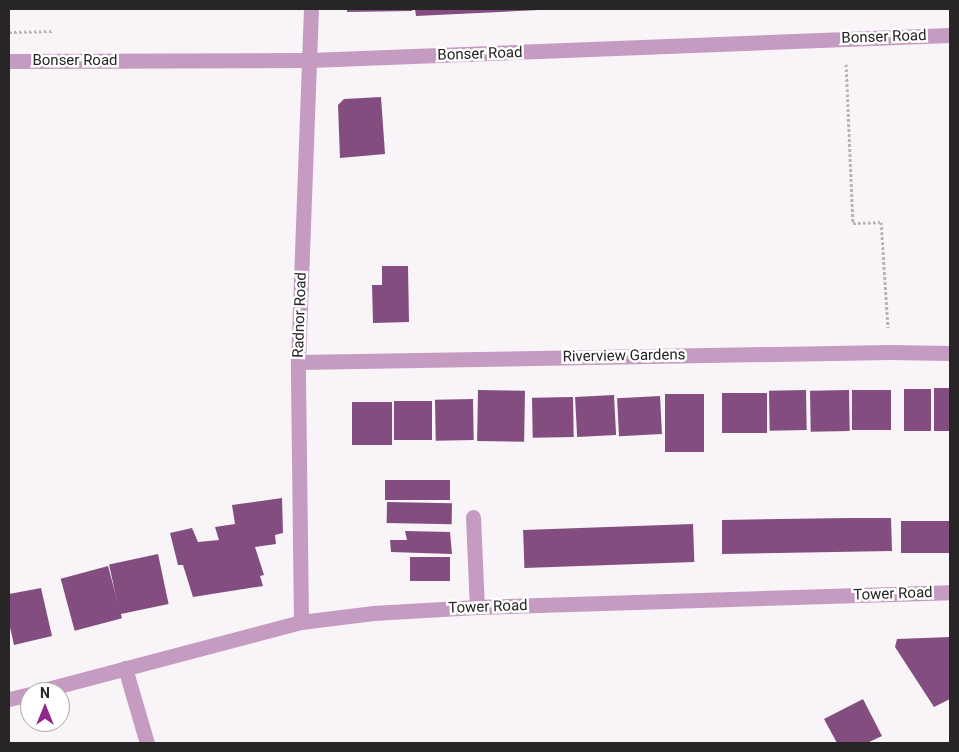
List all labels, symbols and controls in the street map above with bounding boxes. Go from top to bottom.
street label: Bonser Road [841,27,927,47]
street label: Bonser Road [437,44,523,64]
street label: Bonser Road [32,52,118,70]
street label: Radnor Road [290,272,310,358]
street label: Riverview Gardens [562,346,686,366]
street label: Tower Road [853,584,933,604]
street label: Tower Road [448,597,528,617]
north arrow [20,682,70,732]
text: N [40,685,50,701]

